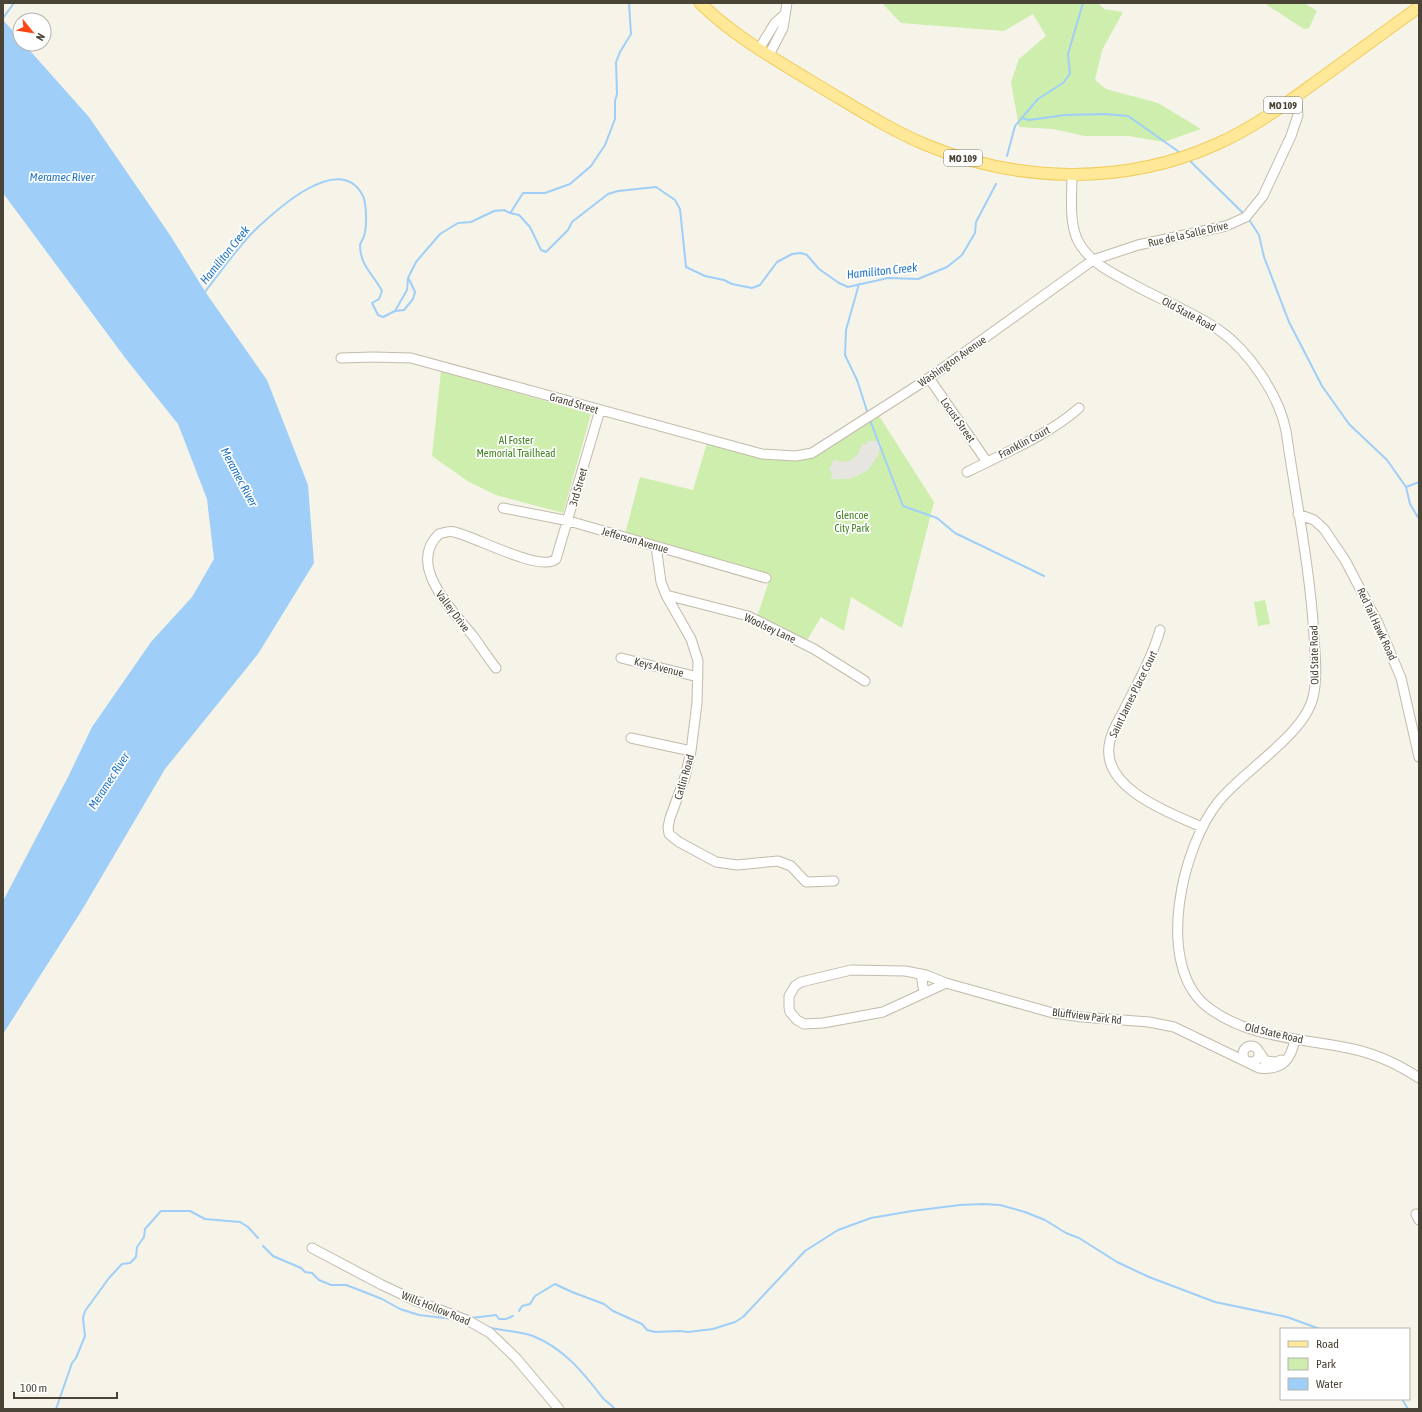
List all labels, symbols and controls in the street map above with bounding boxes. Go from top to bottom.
north arrow [12,12,52,52]
text: N [34,31,47,43]
road number: MO 109 [1264,97,1302,113]
road number: MO 109 [944,150,982,166]
water label: Meramec River [30,170,95,184]
street label: Rue de la Salle Drive [1147,219,1229,249]
water label: Hamiliton Creek [197,223,253,287]
water label: Hamiliton Creek [846,260,919,282]
street label: Old State Road [1160,295,1218,333]
street label: Washington Avenue [916,333,988,389]
street label: Grand Street [548,390,600,416]
street label: Locust Street [938,395,978,445]
street label: Franklin Court [996,423,1052,461]
park label: Al Foster Memorial Trailhead [476,434,556,459]
water label: Meramec River [218,445,261,509]
street label: 3rd Street [567,466,589,508]
park label: Glencoe City Park [834,509,870,534]
street label: Jefferson Avenue [600,525,670,555]
street label: Red Tail Hawk Road [1355,586,1399,662]
street label: Valley Drive [434,588,472,634]
street label: Woolsey Lane [742,611,798,645]
street label: Old State Road [1307,625,1321,685]
street label: Saint James Place Court [1107,649,1159,739]
street label: Keys Avenue [633,655,685,679]
water label: Meramec River [85,750,133,812]
street label: Catlin Road [672,753,696,801]
street label: Bluffview Park Rd [1052,1006,1122,1026]
street label: Old State Road [1244,1020,1304,1046]
street label: Wills Hollow Road [400,1289,472,1327]
legend [1280,1328,1410,1400]
text: Road [1316,1337,1339,1351]
text: Park [1316,1357,1337,1371]
scale bar [14,1374,117,1400]
text: Water [1316,1377,1343,1391]
text: 100 m [20,1381,47,1395]

